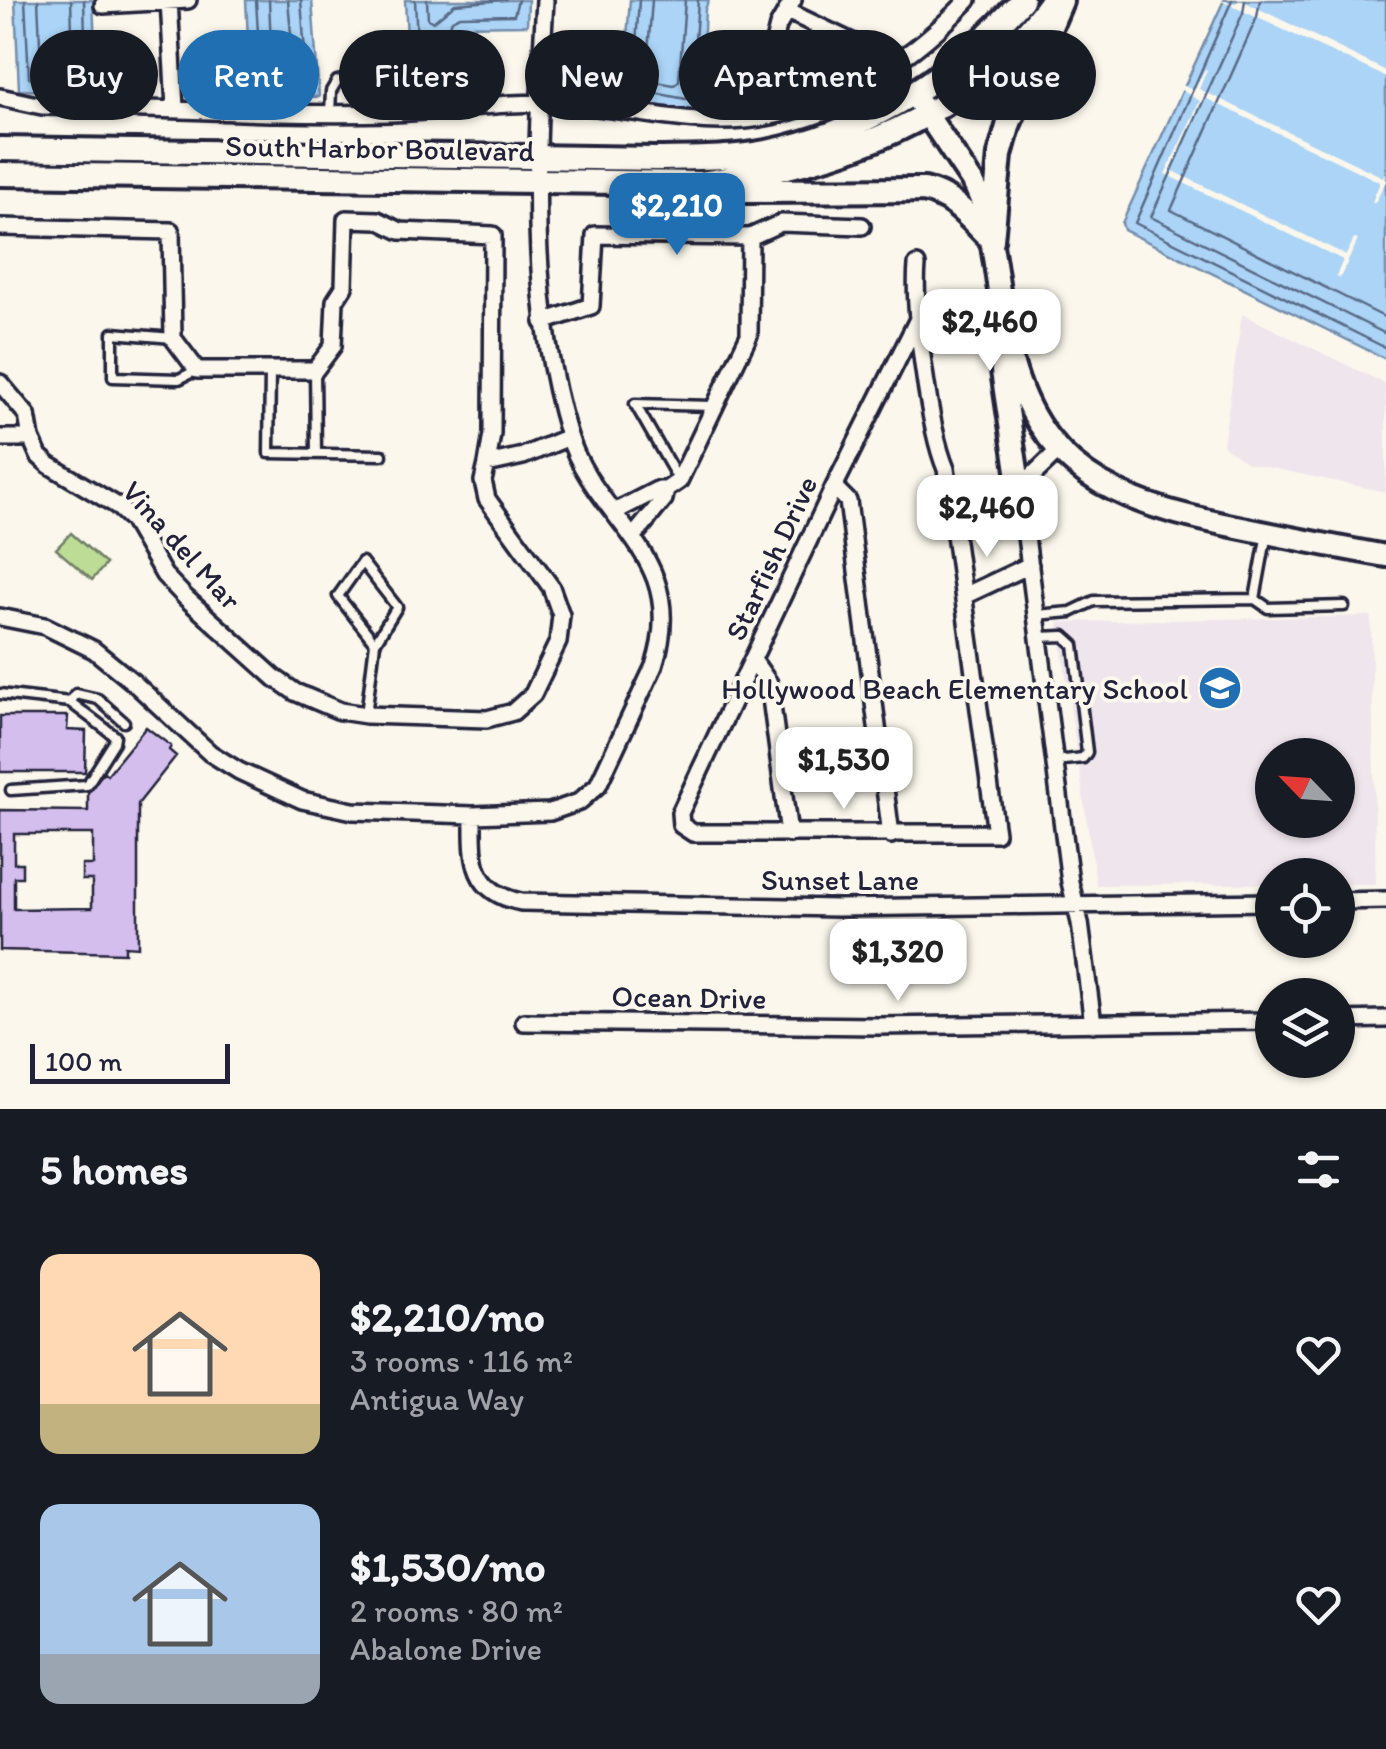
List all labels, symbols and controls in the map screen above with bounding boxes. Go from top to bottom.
chip: Buy [30,30,158,120]
chip: Rent [178,30,319,120]
chip: Filters [339,30,505,120]
chip: New [525,30,659,120]
chip: Apartment [679,30,912,120]
chip: House [932,30,1096,120]
street label: South Harbor Boulevard [225,127,535,169]
pin: $2,210 [596,173,758,258]
text: $2,210 [631,186,723,224]
pin: $2,460 [909,289,1071,374]
text: $2,460 [942,302,1038,340]
street label: Starfish Drive [717,470,825,646]
street label: Vina del Mar [114,473,250,617]
pin: $2,460 [906,475,1068,560]
text: $2,460 [939,488,1035,526]
school or university icon: Hollywood Beach Elementary School [1197,665,1243,711]
place label: Hollywood Beach Elementary School [721,670,1189,707]
pin: $1,530 [763,727,925,812]
north arrow [1255,738,1355,838]
map controls [1255,738,1355,1078]
text: $1,530 [798,740,890,778]
button: locate [1255,858,1355,958]
street label: Sunset Lane [761,861,919,898]
pin: $1,320 [817,919,979,1004]
text: $1,320 [852,932,944,970]
street label: Ocean Drive [611,977,767,1017]
button: layers [1255,978,1355,1078]
scale bar [30,1039,230,1084]
text: 100 m [45,1044,122,1078]
icon: filters [1291,1142,1346,1197]
text: 5 homes [40,1144,188,1195]
text: $2,210/mo [350,1291,545,1342]
icon: home [120,1294,240,1414]
icon: heart [1291,1327,1346,1382]
text: 3 rooms · 116 m² [350,1342,573,1380]
text: Antigua Way [350,1380,524,1418]
text: $1,530/mo [350,1541,546,1592]
icon: home [120,1544,240,1664]
icon: heart [1291,1577,1346,1632]
text: 2 rooms · 80 m² [350,1592,563,1630]
text: Abalone Drive [350,1630,542,1668]

